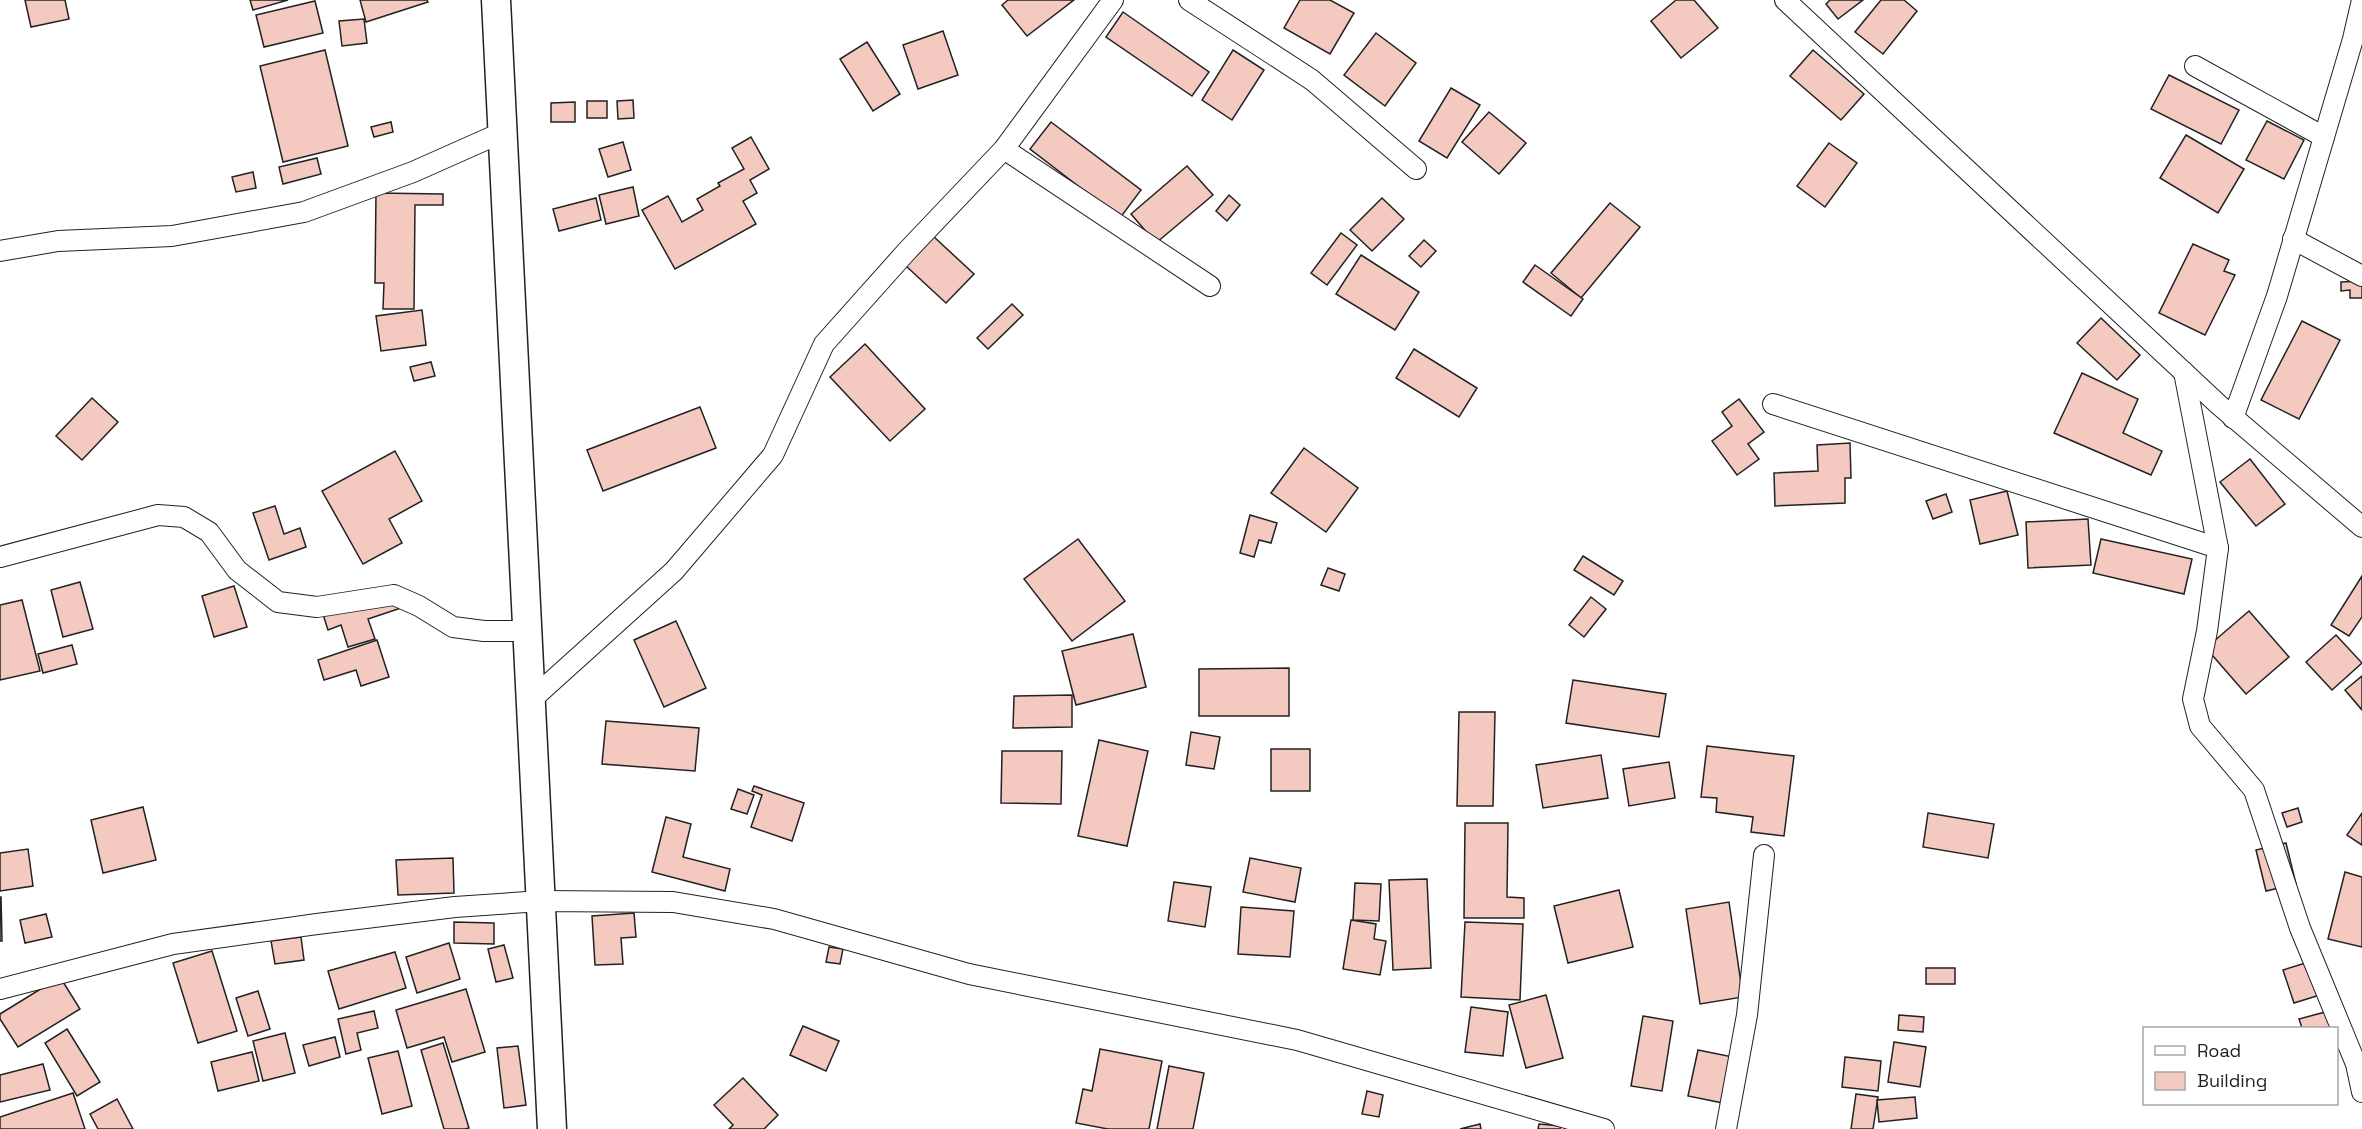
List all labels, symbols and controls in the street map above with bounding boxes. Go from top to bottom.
legend [2143,1027,2338,1105]
text: Road [2197,1039,2241,1062]
text: Building [2197,1069,2267,1092]

